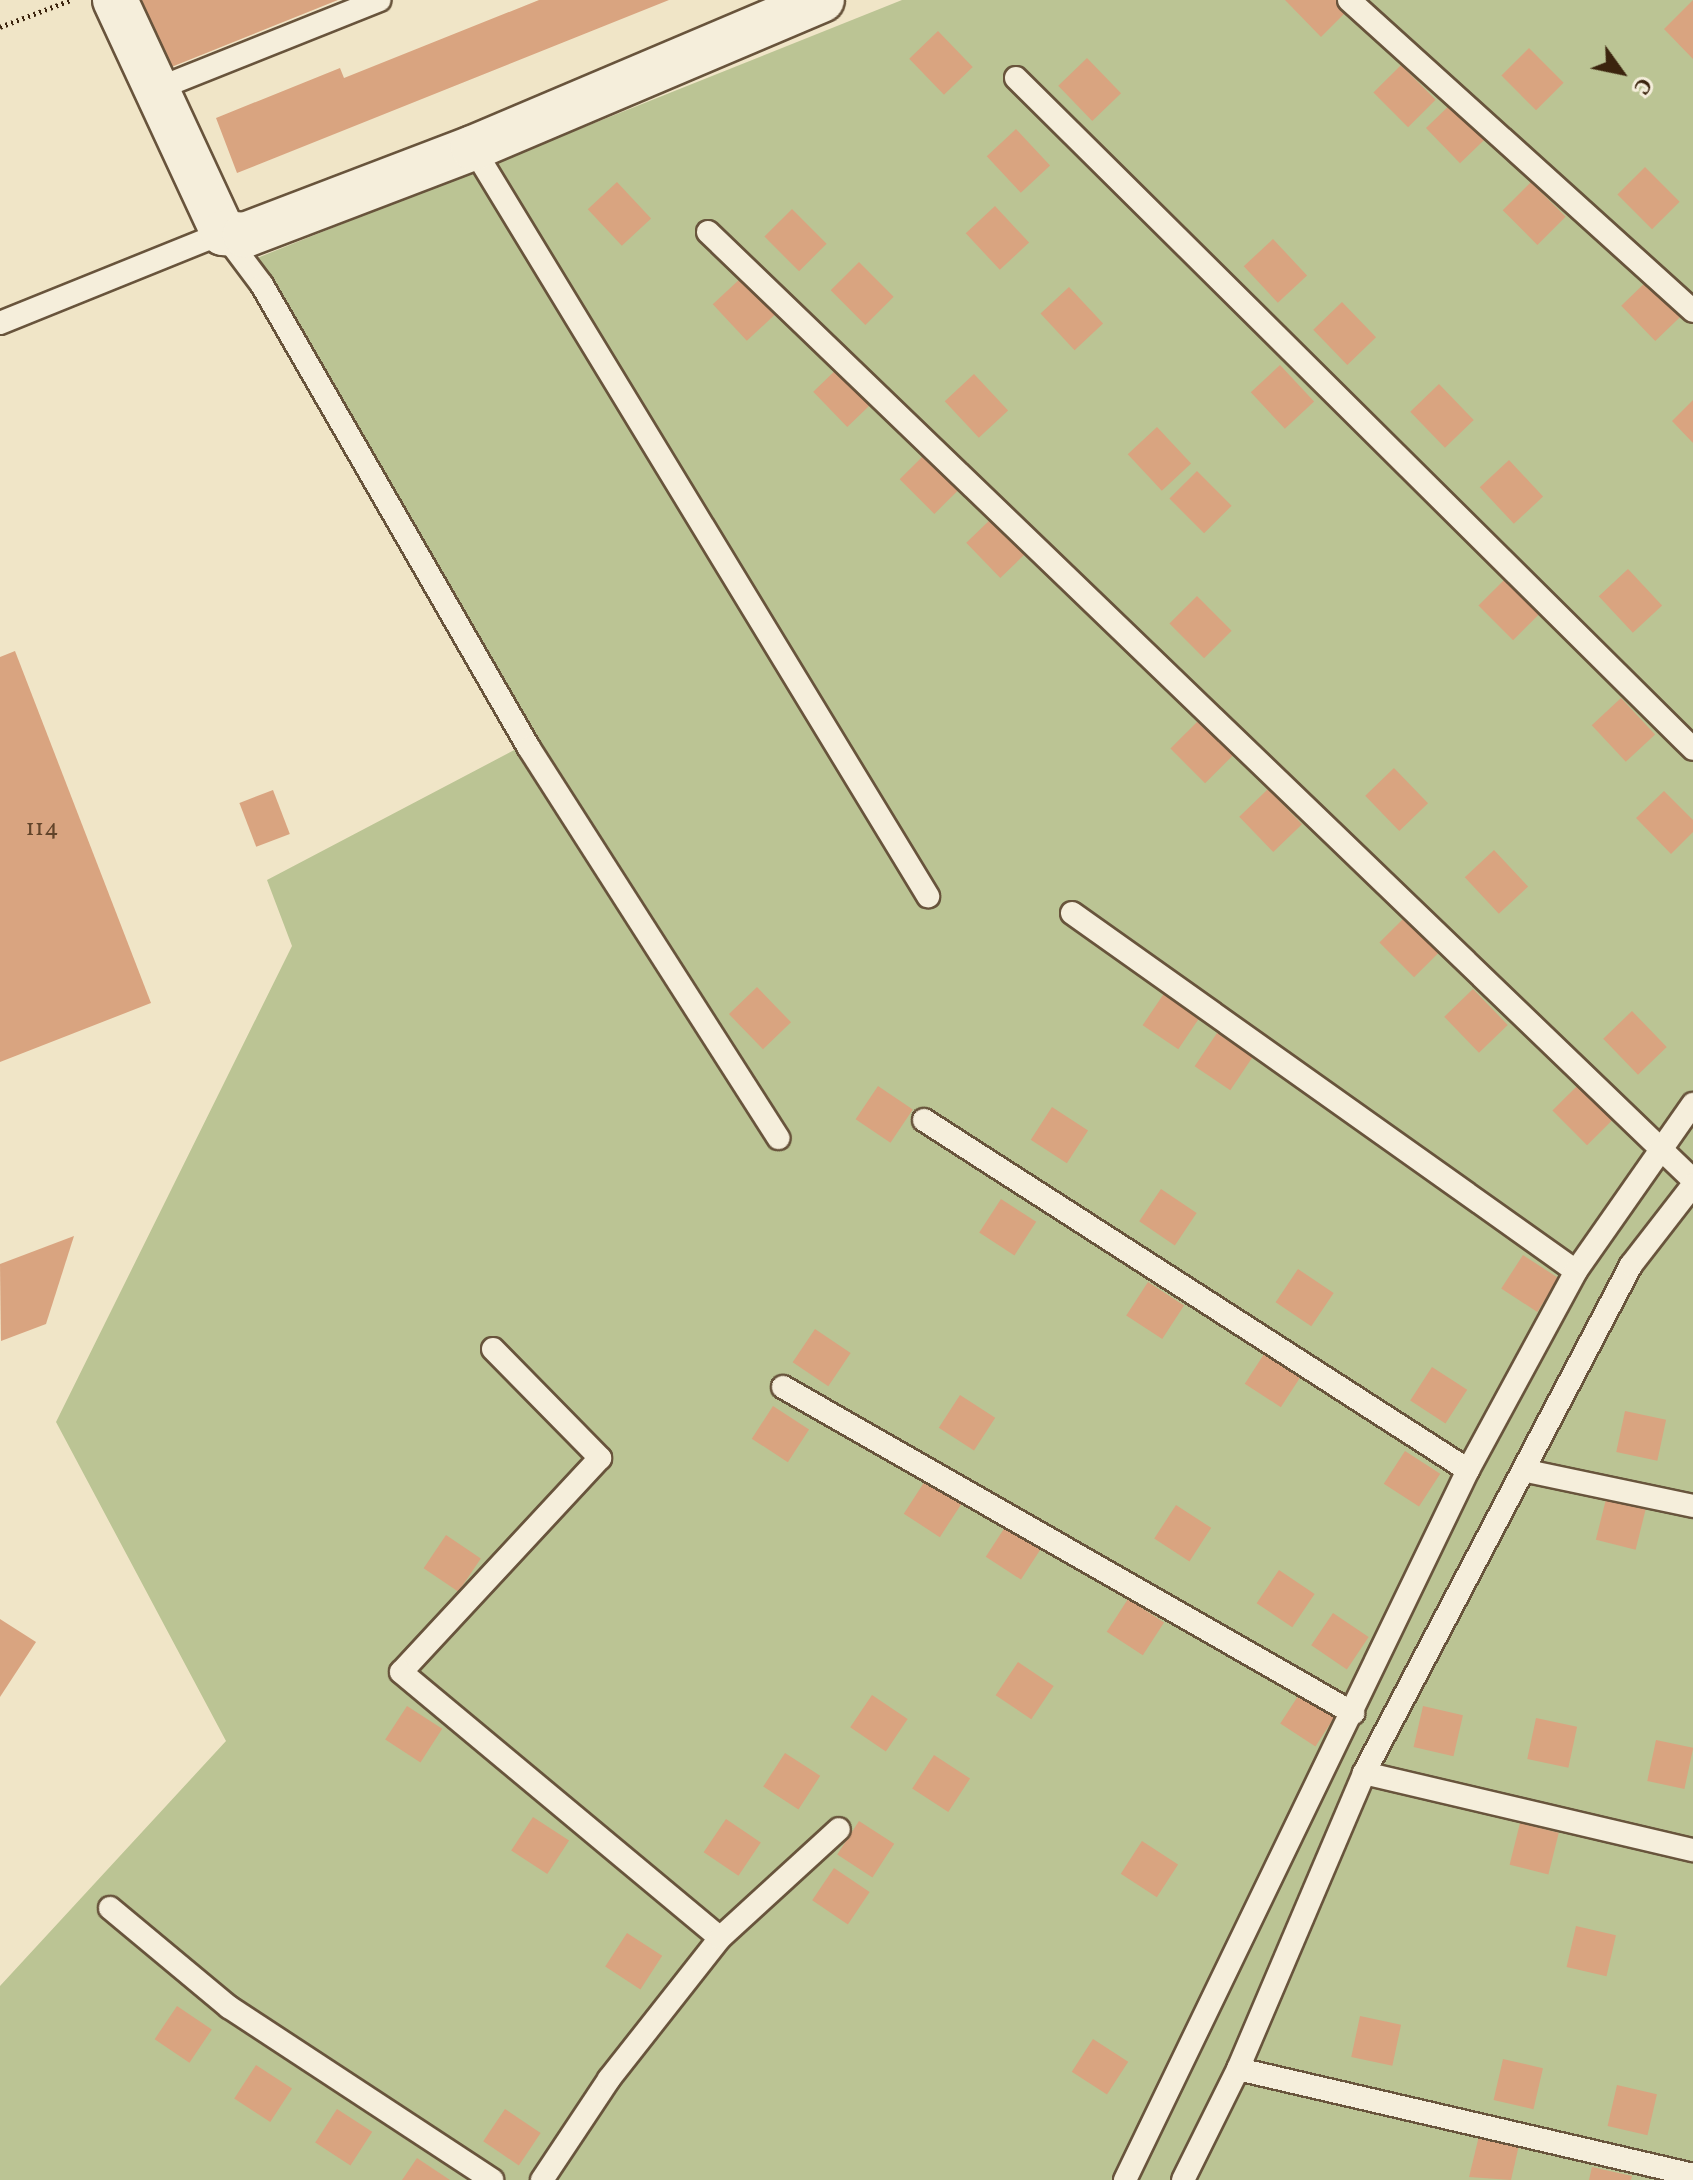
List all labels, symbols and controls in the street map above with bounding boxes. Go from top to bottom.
north arrow [1581,32,1661,112]
text: С [1625,71,1658,100]
house number: 114 [26,816,58,844]

